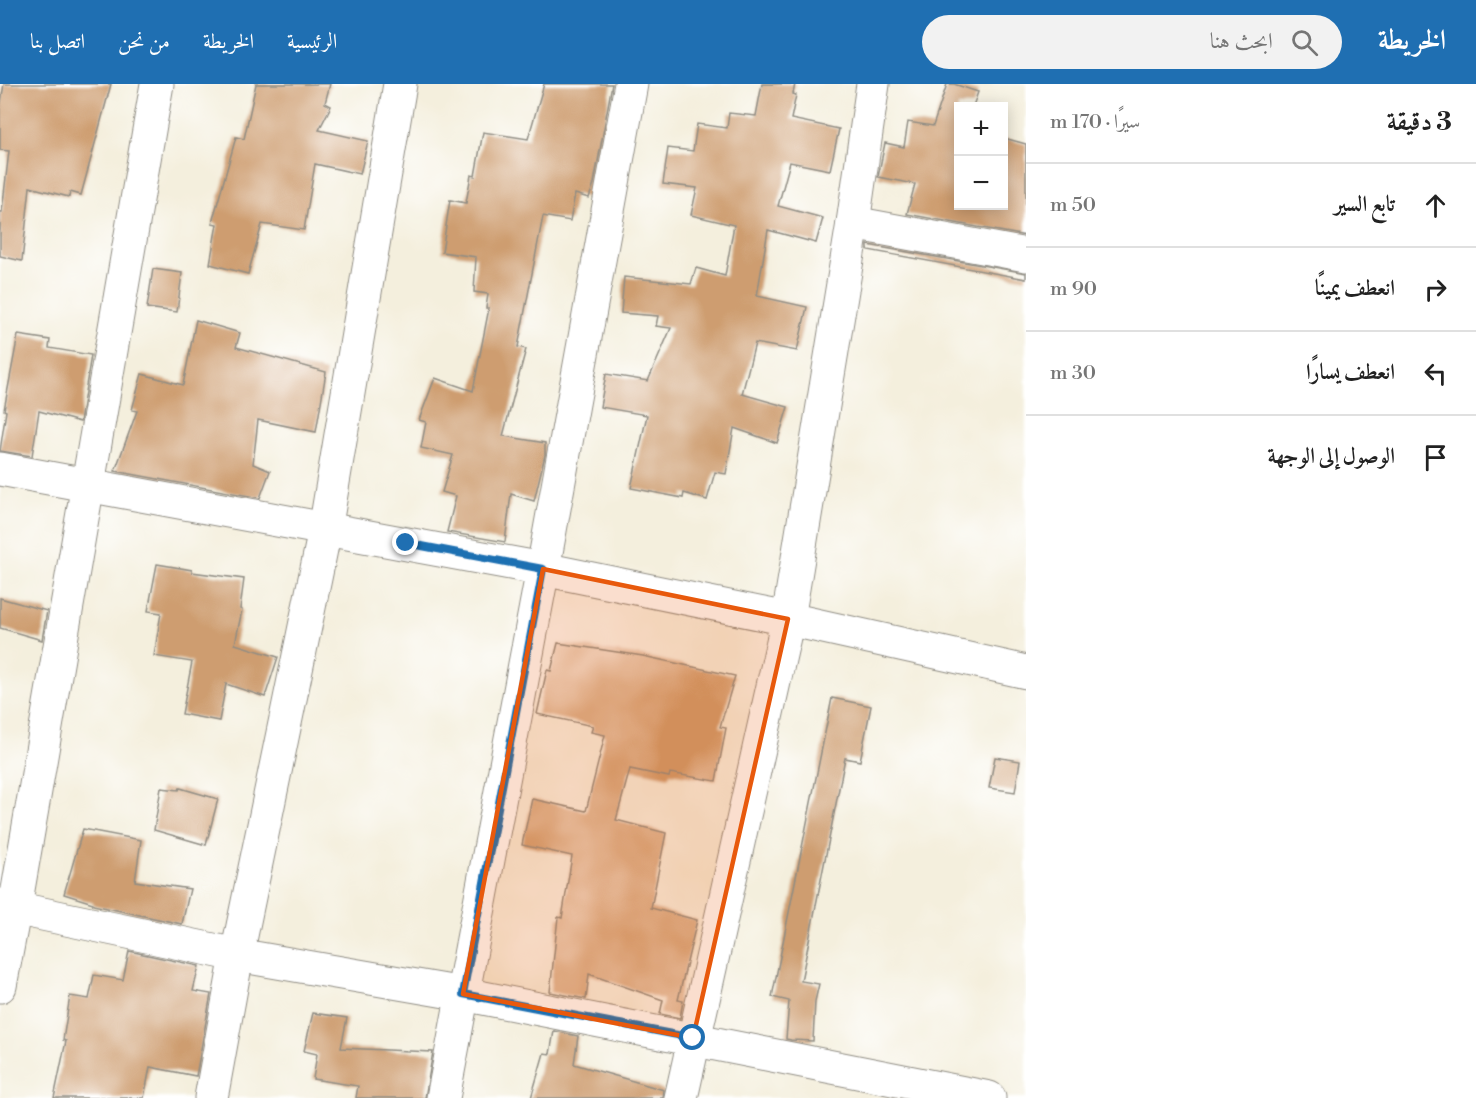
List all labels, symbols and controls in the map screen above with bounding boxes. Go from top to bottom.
search box [922,15,1342,69]
text: الخريطة [1378,23,1446,58]
icon: search [1288,26,1321,59]
text: ابحث هنا [1210,28,1273,55]
text: اتصل بنا [30,29,85,55]
text: من نحن [118,29,170,55]
text: الخريطة [203,29,254,55]
text: الرئيسية [287,29,337,55]
map controls [954,102,1008,210]
button: + [954,102,1008,156]
text: 3 دقيقة [1387,106,1452,138]
text: سيرًا · 170 m [1050,110,1140,135]
button: − [954,156,1008,210]
icon: ahead [1419,189,1452,222]
text: تابع السير [1334,191,1395,218]
text: 50 m [1050,193,1096,218]
icon: right [1419,273,1452,306]
text: انعطف يمينًا [1315,275,1395,302]
text: 90 m [1050,277,1097,302]
icon: left [1419,357,1452,390]
text: انعطف يسارًا [1306,359,1395,386]
text: 30 m [1050,361,1096,386]
icon: arrive [1419,441,1452,474]
text: الوصول إلى الوجهة [1267,443,1395,470]
route end [392,529,418,555]
route start [679,1024,705,1050]

